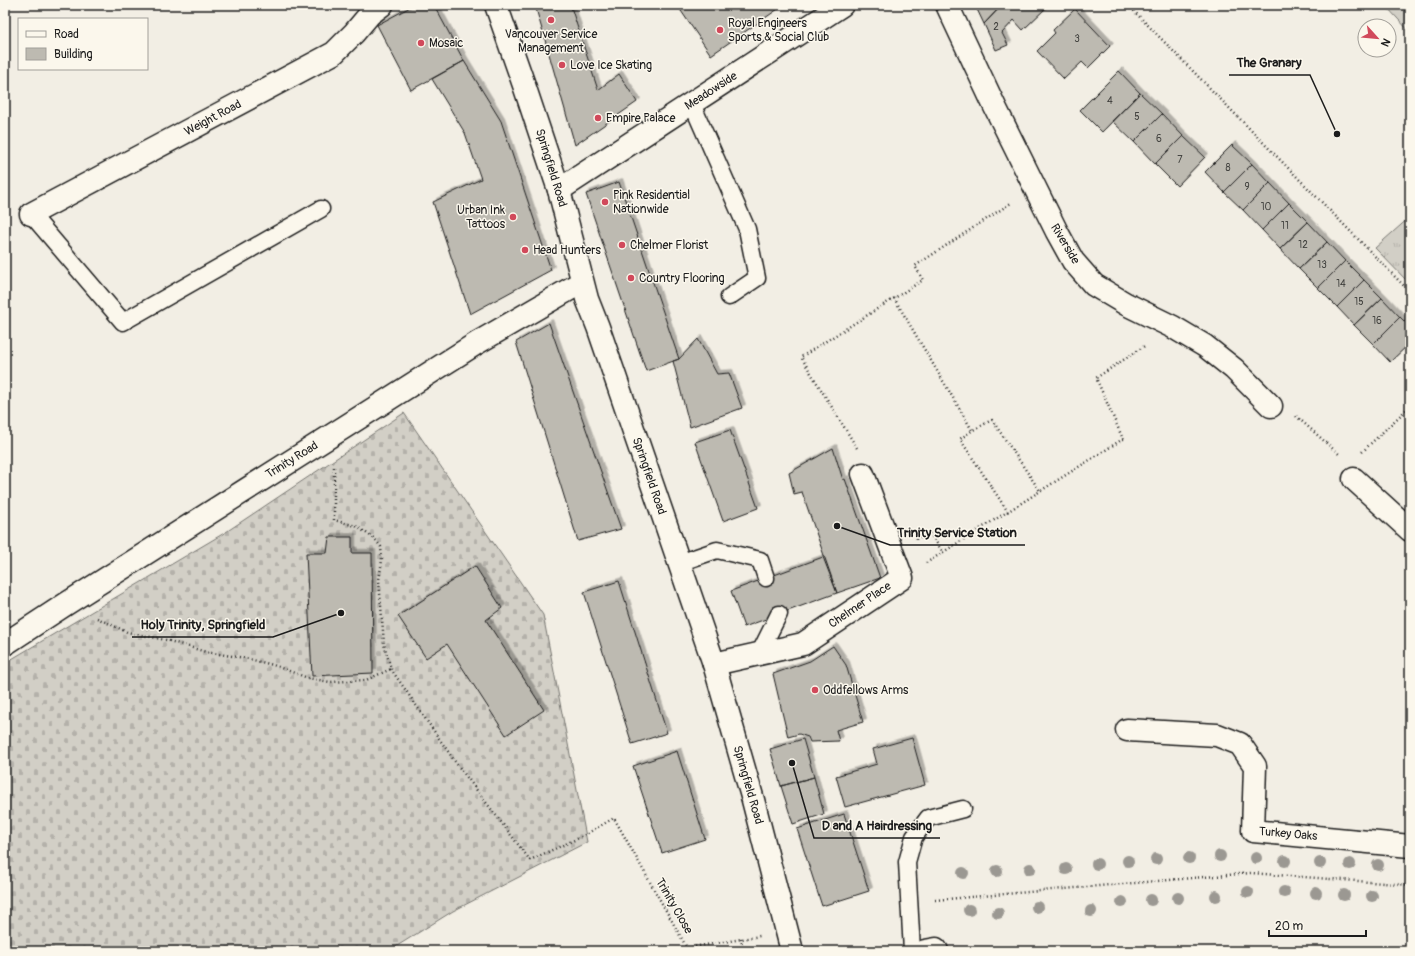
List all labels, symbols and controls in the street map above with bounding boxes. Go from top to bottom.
marker: Vancouver Service Management [546,15,556,25]
place label: Royal Engineers Sports & Social Club [728,16,829,45]
legend [18,18,148,70]
north arrow [1357,18,1397,58]
house number: 2 [993,21,999,33]
marker: Royal Engineers Sports & Social Club [715,25,725,35]
text: Road [54,27,79,42]
place label: Vancouver Service Management [505,27,597,56]
house number: 3 [1074,33,1080,45]
place label: Mosaic [429,36,463,51]
text: N [1378,36,1393,49]
marker: Mosaic [416,38,426,48]
text: Building [54,47,93,62]
callout: The Granary [1229,50,1310,75]
text: The Granary [1235,55,1302,71]
place label: Love Ice Skating [570,58,652,73]
marker: Love Ice Skating [557,60,567,70]
street label: Meadowside [682,68,740,114]
house number: 4 [1107,95,1113,107]
street label: Weight Road [182,97,244,139]
place label: Empire Palace [606,111,676,126]
house number: 5 [1134,111,1140,123]
marker: Empire Palace [593,113,603,123]
street label: Springfield Road [532,127,570,209]
house number: 6 [1156,133,1162,145]
house number: 7 [1177,154,1183,166]
house number: 8 [1225,162,1231,174]
house number: 9 [1244,181,1250,193]
place label: Pink Residential Nationwide [613,188,690,217]
marker: Pink Residential Nationwide [600,197,610,207]
house number: 10 [1261,201,1272,213]
place label: Urban Ink Tattoos [457,203,506,232]
marker: Urban Ink Tattoos [508,212,518,222]
house number: 11 [1281,220,1289,232]
street label: Riverside [1047,221,1083,267]
place label: Chelmer Florist [630,238,709,253]
house number: 12 [1298,239,1308,251]
marker: Chelmer Florist [617,240,627,250]
place label: Head Hunters [533,243,601,258]
marker: Head Hunters [520,245,530,255]
house number: 13 [1317,259,1327,271]
place label: Country Flooring [639,271,725,286]
marker: Country Flooring [626,273,636,283]
house number: 14 [1336,278,1346,290]
house number: 15 [1354,296,1364,308]
house number: 16 [1372,315,1382,327]
street label: Springfield Road [629,435,669,517]
street label: Trinity Road [263,438,321,482]
callout: Trinity Service Station [890,520,1025,545]
text: Trinity Service Station [896,525,1018,541]
street label: Chelmer Place [826,579,894,631]
callout: Holy Trinity, Springfield [132,612,273,637]
text: Holy Trinity, Springfield [141,617,265,633]
place label: Oddfellows Arms [823,683,909,698]
marker: Oddfellows Arms [810,685,820,695]
street label: Springfield Road [730,744,766,826]
callout: D and A Hairdressing [814,813,940,838]
text: D and A Hairdressing [822,818,933,834]
street label: Turkey Oaks [1258,824,1319,844]
street label: Trinity Close [652,875,696,937]
scale bar [1269,912,1366,938]
text: 20 m [1275,919,1304,934]

